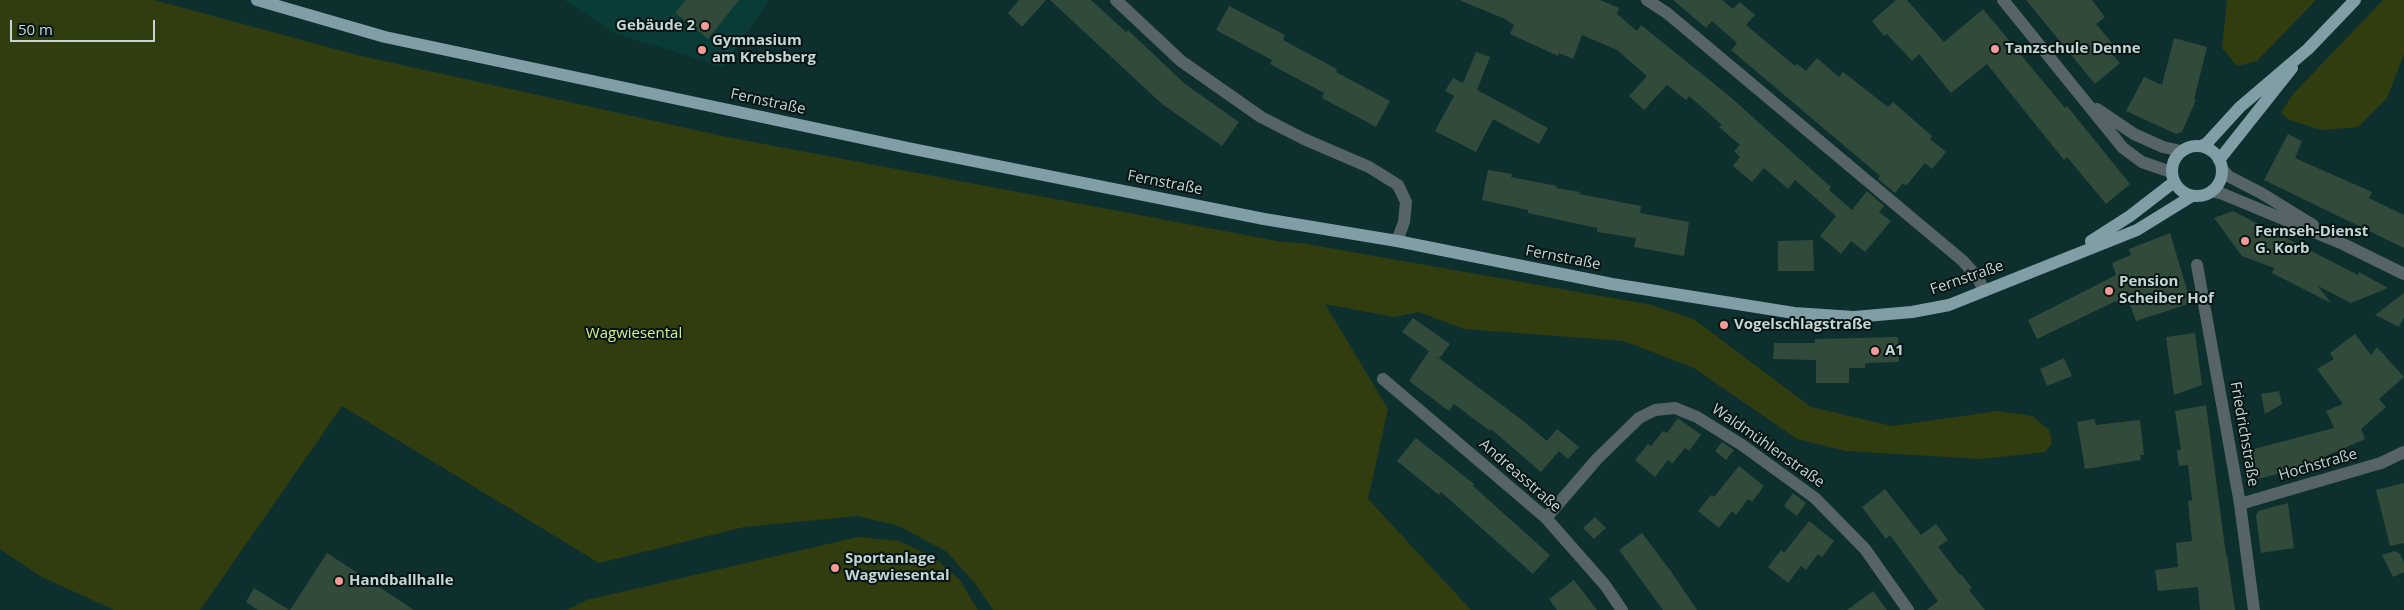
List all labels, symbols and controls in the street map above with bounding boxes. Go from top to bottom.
scale bar [12,10,158,42]
place label: Gebäude 2 [616,17,695,35]
text: 50 m [18,19,53,39]
marker: Gebäude 2 [699,20,711,32]
place label: Gymnasium am Krebsberg [712,32,816,67]
place label: Tanzschule Denne [2005,40,2141,58]
marker: Tanzschule Denne [1989,43,2001,55]
marker: Gymnasium am Krebsberg [696,44,708,56]
street label: Fernstraße [729,85,807,119]
street label: Fernstraße [1126,167,1204,199]
place label: Fernseh-Dienst G. Korb [2255,223,2368,258]
marker: Fernseh-Dienst G. Korb [2239,235,2251,247]
street label: Fernstraße [1524,242,1602,274]
street label: Fernstraße [1928,257,2006,299]
place label: Pension Scheiber Hof [2119,273,2214,308]
marker: Pension Scheiber Hof [2103,285,2115,297]
place label: Vogelschlagstraße [1734,316,1871,334]
marker: Vogelschlagstraße [1718,319,1730,331]
park label: Wagwiesental [586,325,682,343]
place label: A1 [1885,342,1904,360]
marker: A1 [1869,345,1881,357]
street label: Friedrichstraße [2226,380,2262,488]
street label: Waldmühlenstraße [1708,400,1828,492]
street label: Andreasstraße [1475,436,1565,516]
street label: Hochstraße [2276,445,2360,485]
place label: Sportanlage Wagwiesental [845,550,950,585]
marker: Sportanlage Wagwiesental [829,562,841,574]
place label: Handballhalle [349,572,454,590]
marker: Handballhalle [333,575,345,587]

